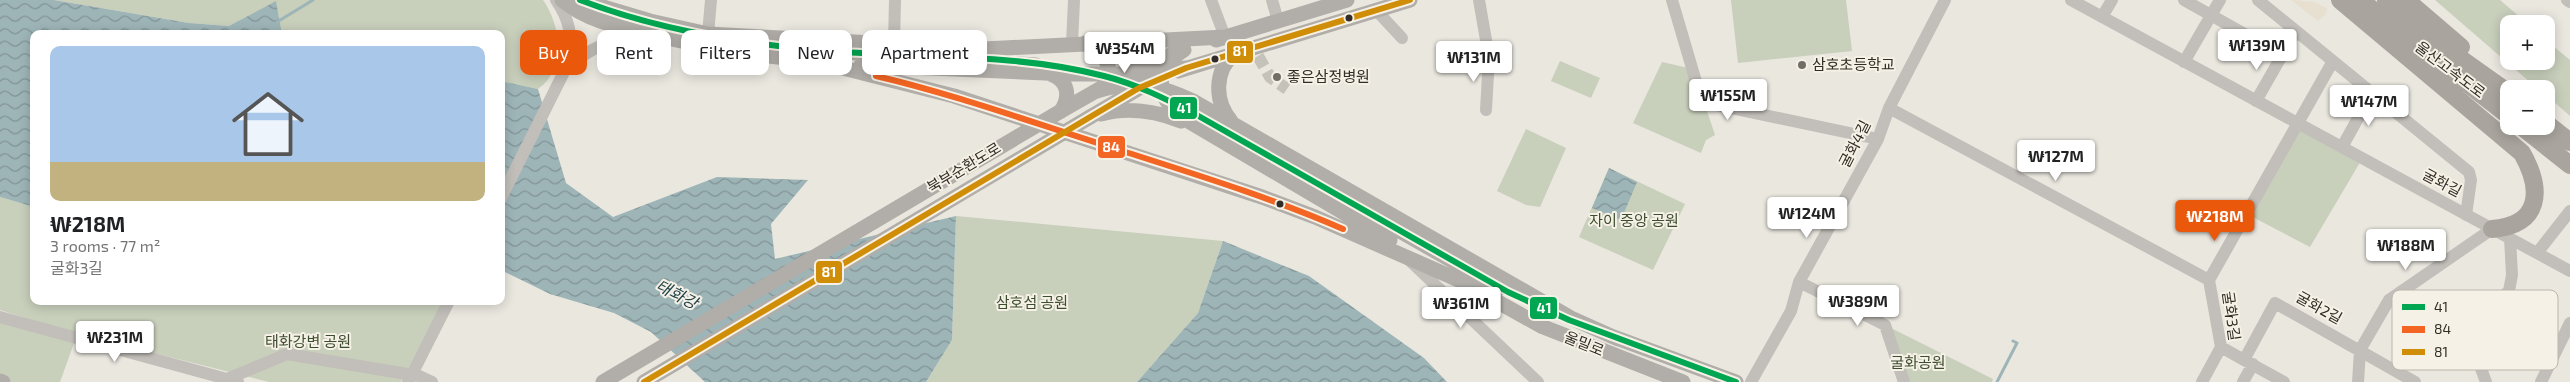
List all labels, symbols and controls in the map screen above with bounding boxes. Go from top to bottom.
unlabelled marker [1344,13,1354,23]
map controls [2500,15,2555,135]
button: + [2500,15,2555,70]
pin: ₩139M [2222,28,2292,71]
chip: Buy [520,30,587,75]
chip: Rent [597,30,671,75]
chip: Filters [681,30,769,75]
chip: New [779,30,852,75]
chip: Apartment [862,30,987,75]
pin: ₩354M [1090,32,1160,74]
text: ₩139M [2229,35,2285,54]
street label: 울산고속도로 [2412,37,2489,101]
text: ₩354M [1095,38,1155,57]
line badge: 81 [1226,40,1254,64]
pin: ₩131M [1439,41,1509,83]
text: 81 [1233,42,1247,59]
text: ₩131M [1447,47,1501,66]
unlabelled marker [1210,54,1220,64]
place label: 삼호초등학교 [1812,55,1895,73]
marker: 삼호초등학교 [1796,59,1808,71]
place label: 좋은삼정병원 [1287,67,1370,85]
marker: 좋은삼정병원 [1271,71,1283,83]
pin: ₩155M [1693,78,1763,121]
icon: home [223,79,313,169]
button: − [2500,80,2555,135]
pin: ₩147M [2334,84,2404,127]
text: ₩155M [1700,85,1756,104]
text: ₩147M [2341,91,2397,110]
line badge: 41 [1169,96,1198,120]
text: 41 [1177,99,1191,116]
street label: 굴화4길 [1835,117,1874,170]
line badge: 84 [1097,135,1126,159]
street label: 북부순환도로 [923,138,1004,196]
text: 84 [1102,138,1120,155]
pin: ₩127M [2021,140,2091,182]
text: ₩127M [2028,146,2084,165]
street label: 굴화길 [2420,164,2465,200]
pin: ₩124M [1772,196,1842,239]
unlabelled marker [1275,199,1285,209]
pin: ₩218M [2180,200,2250,242]
text: ₩124M [1778,203,1836,222]
text: ₩218M [2186,206,2244,225]
text: ₩218M [50,211,125,236]
park label: 자이 중앙 공원 [1589,211,1679,229]
pin: ₩188M [2371,228,2441,271]
text: ₩188M [2377,235,2435,254]
text: 3 rooms · 77 m² [50,236,161,255]
text: 굴화3길 [50,258,103,277]
line badge: 81 [815,260,843,284]
text: 81 [822,263,836,280]
water label: 태화강 [653,275,703,313]
pin: ₩389M [1823,284,1893,327]
pin: ₩361M [1426,286,1496,329]
street label: 굴화2길 [2293,287,2346,327]
street label: 굴화3길 [2220,290,2244,342]
legend [2392,290,2558,370]
text: ₩389M [1828,291,1888,310]
park label: 삼호섬 공원 [996,293,1068,311]
text: ₩361M [1433,293,1489,312]
line badge: 41 [1529,296,1558,320]
text: 41 [2434,298,2448,315]
text: 41 [1537,299,1551,316]
pin: ₩231M [80,320,150,363]
text: 84 [2434,320,2451,337]
text: ₩231M [87,327,143,346]
street label: 울밀로 [1562,327,1607,359]
park label: 태화강변 공원 [265,332,351,350]
text: 81 [2434,343,2448,360]
park label: 굴화공원 [1890,353,1946,371]

